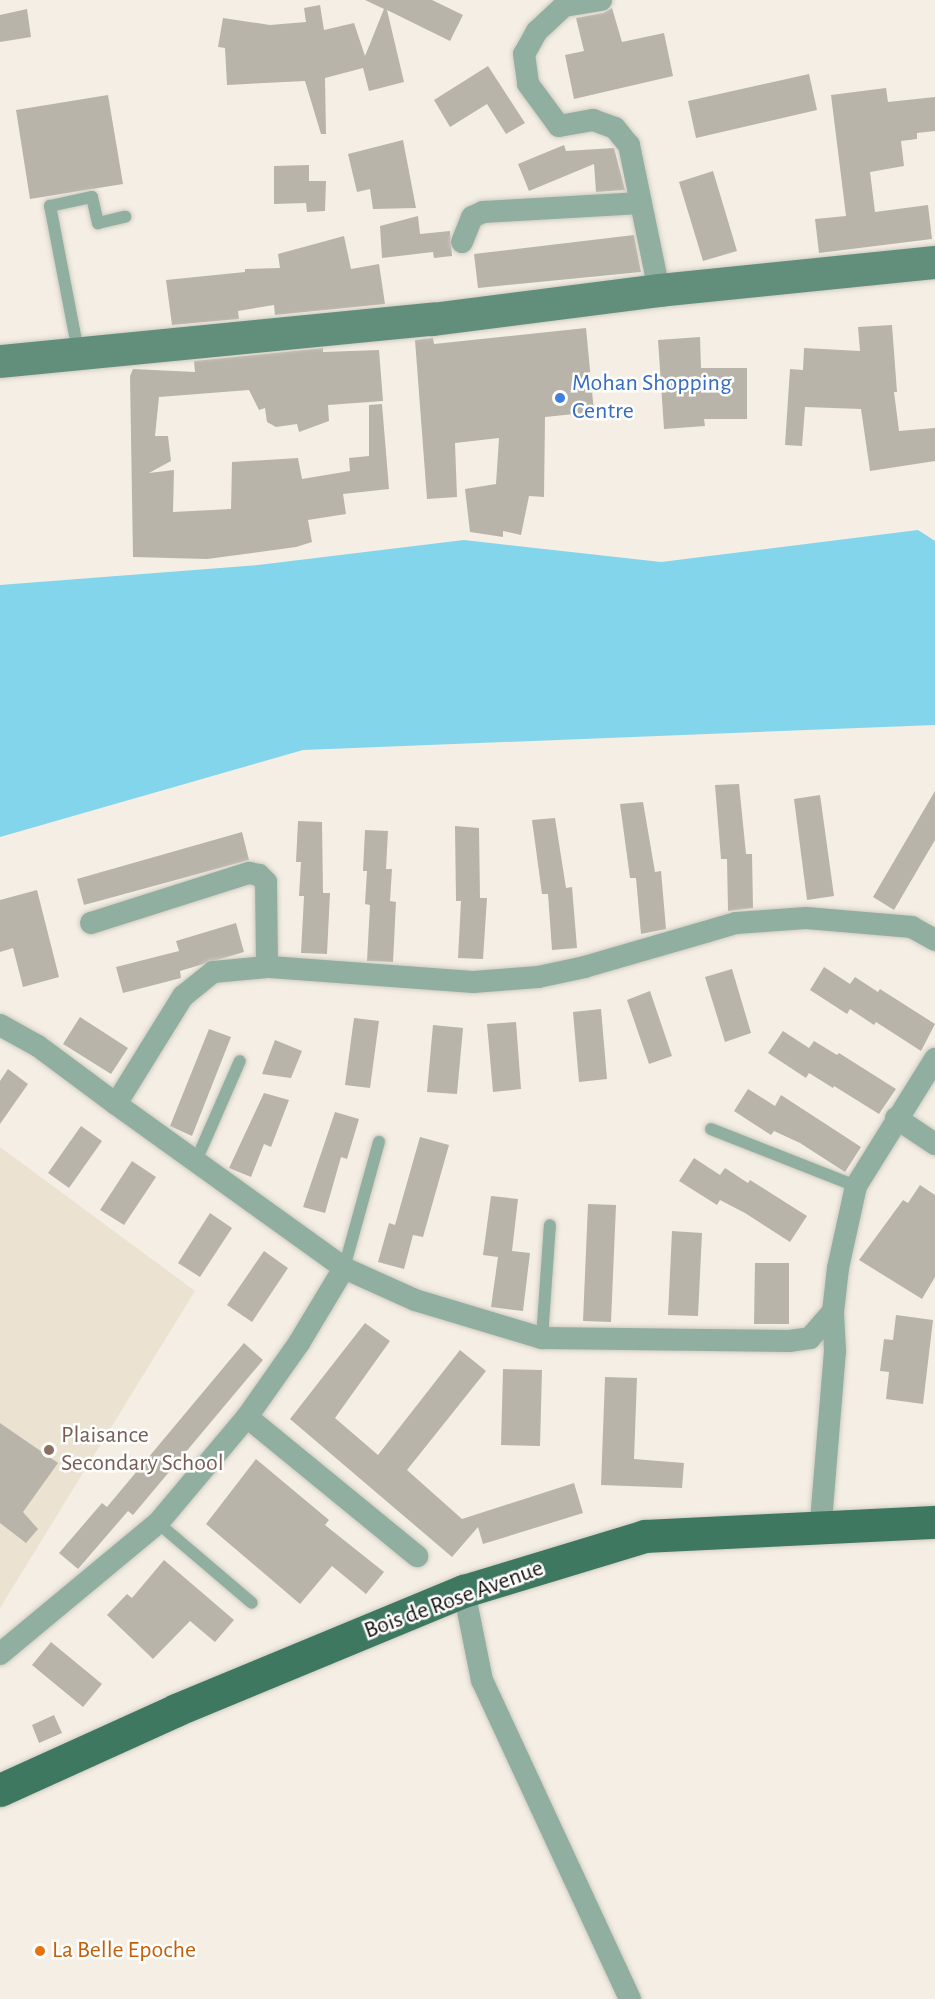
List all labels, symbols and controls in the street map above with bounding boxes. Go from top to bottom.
place label: Mohan Shopping Centre [572,370,732,426]
marker: Mohan Shopping Centre [553,391,567,405]
place label: Plaisance Secondary School [61,1422,224,1478]
marker: Plaisance Secondary School [42,1443,56,1457]
street label: Bois de Rose Avenue [360,1554,548,1646]
place label: La Belle Epoche [52,1937,196,1965]
marker: La Belle Epoche [33,1944,47,1958]

